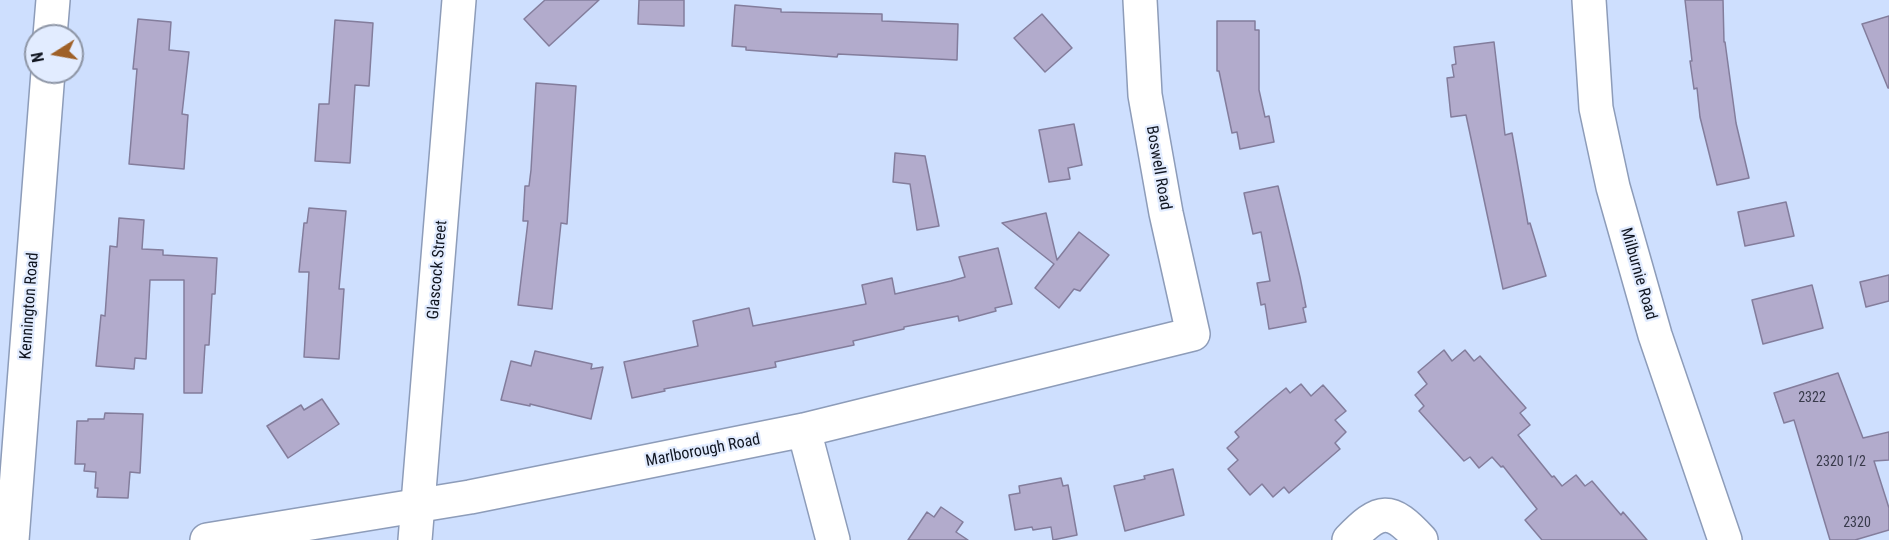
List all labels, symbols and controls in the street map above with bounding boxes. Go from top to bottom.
north arrow [24,24,84,84]
text: N [28,51,48,64]
street label: Boswell Road [1141,124,1175,212]
street label: Glascock Street [424,220,452,320]
street label: Milburnie Road [1616,226,1660,322]
street label: Kennington Road [17,252,43,360]
house number: 2322 [1798,390,1826,406]
street label: Marlborough Road [644,430,762,472]
house number: 2320 1/2 [1816,454,1866,470]
house number: 2320 [1843,515,1871,531]

